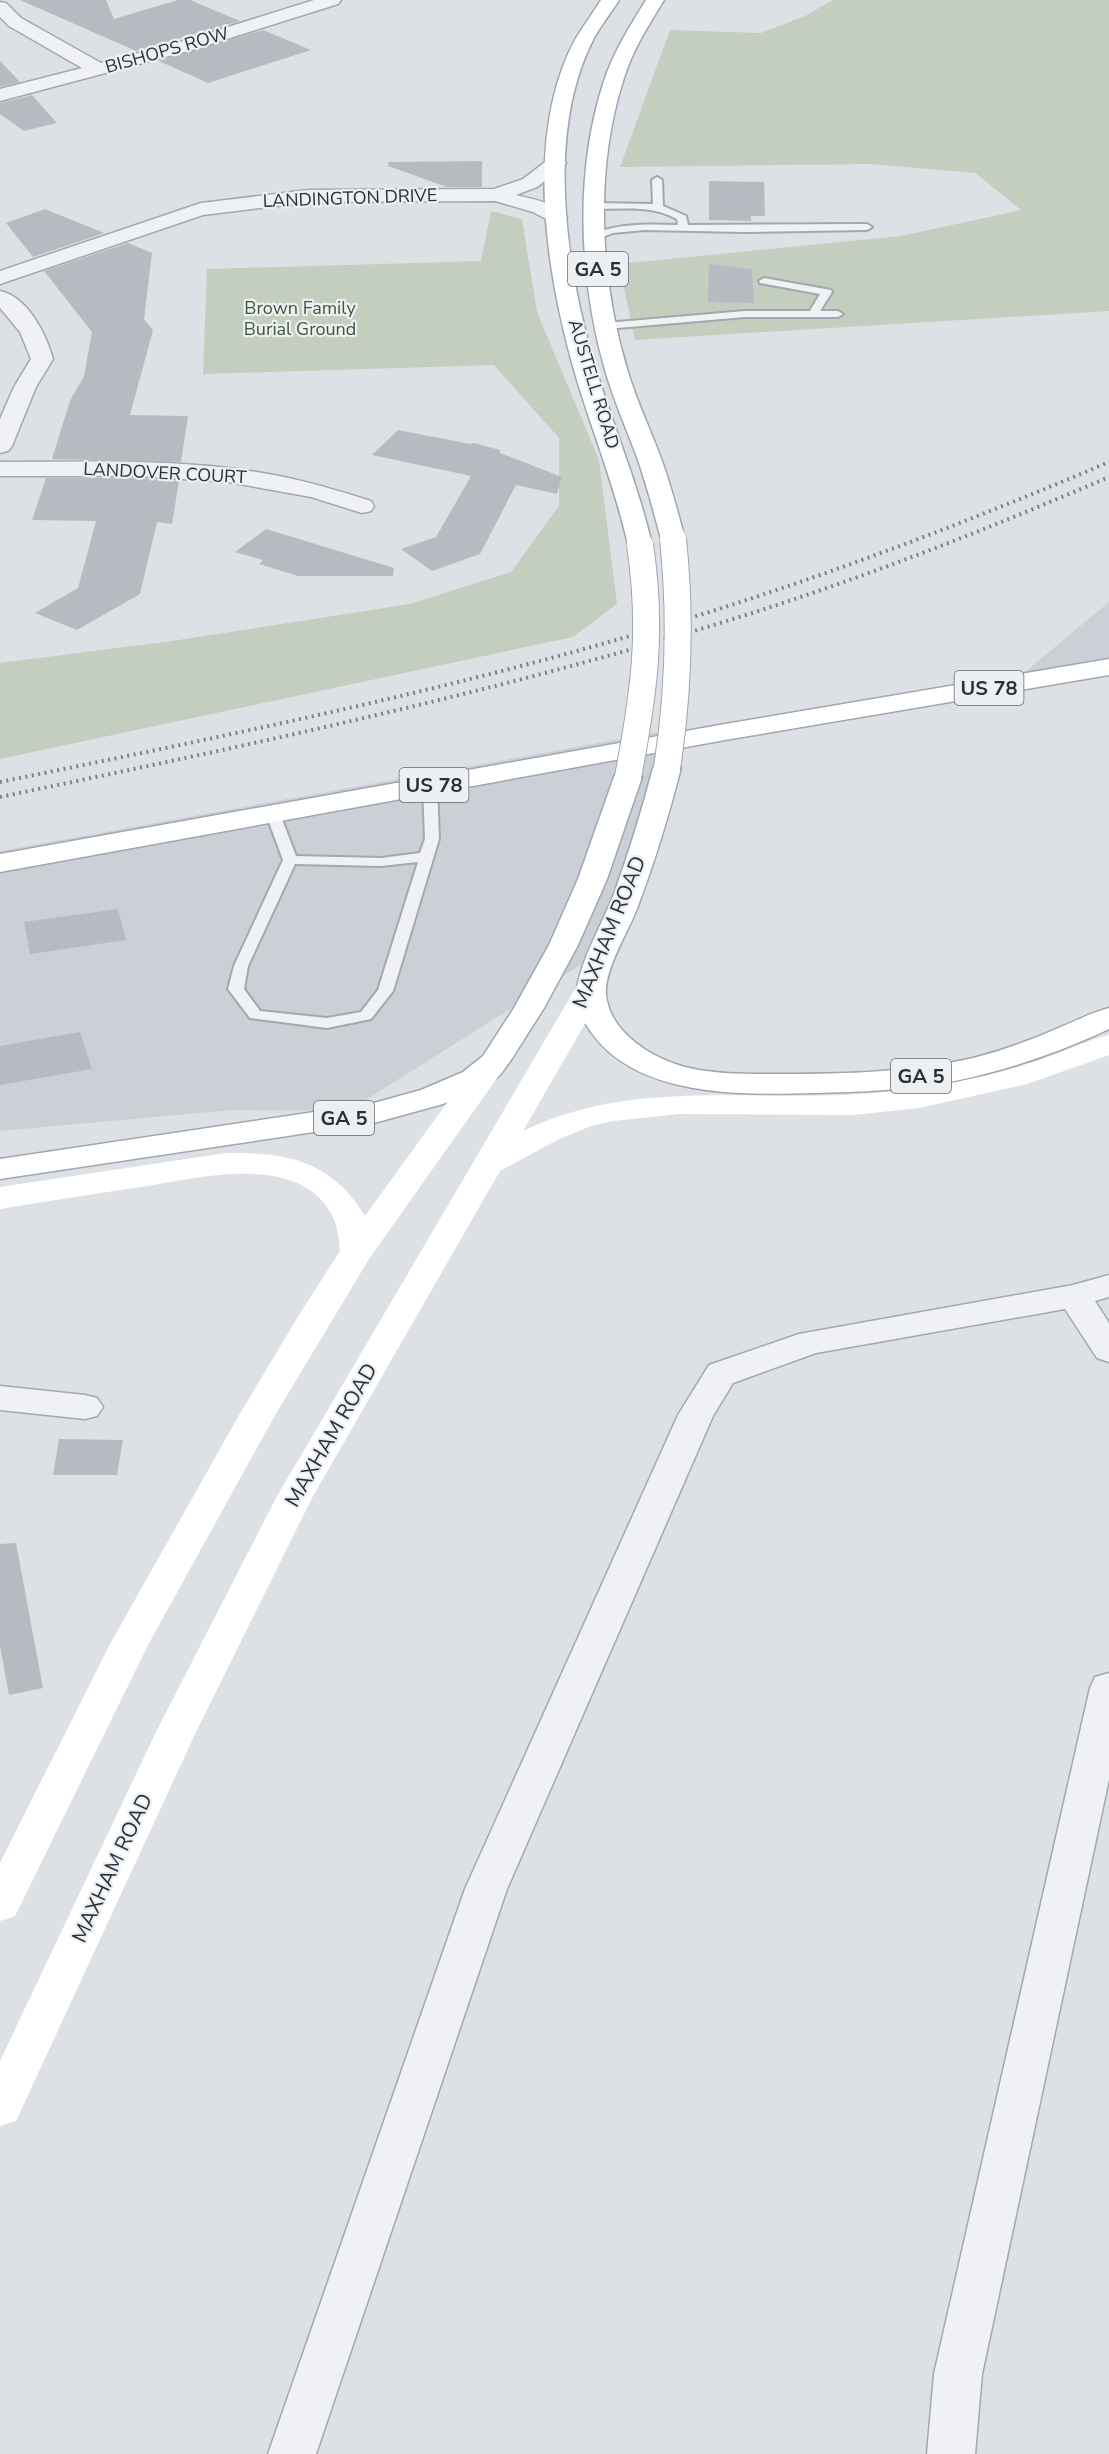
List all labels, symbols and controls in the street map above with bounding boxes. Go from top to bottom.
street label: BISHOPS ROW [102,21,232,79]
street label: LANDINGTON DRIVE [262,183,438,213]
road number: GA 5 [568,252,628,286]
park label: Brown Family Burial Ground [244,296,356,341]
street label: AUSTELL ROAD [563,316,625,452]
street label: LANDOVER COURT [83,457,247,489]
road number: US 78 [954,671,1024,705]
road number: US 78 [400,768,468,802]
street label: MAXHAM ROAD [566,852,652,1012]
road number: GA 5 [891,1059,951,1093]
road number: GA 5 [314,1101,374,1135]
street label: MAXHAM ROAD [278,1358,384,1512]
street label: MAXHAM ROAD [65,1789,159,1947]

